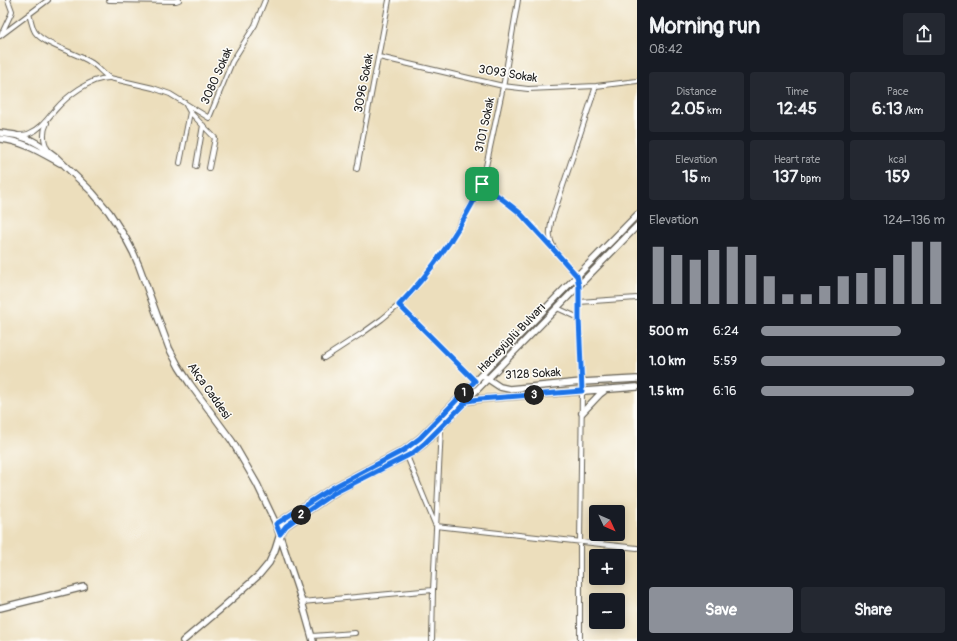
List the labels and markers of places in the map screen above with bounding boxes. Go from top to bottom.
pin [465,167,499,201]
pin: 1 [454,383,474,403]
pin: 3 [524,385,544,405]
pin: 2 [291,505,311,525]

